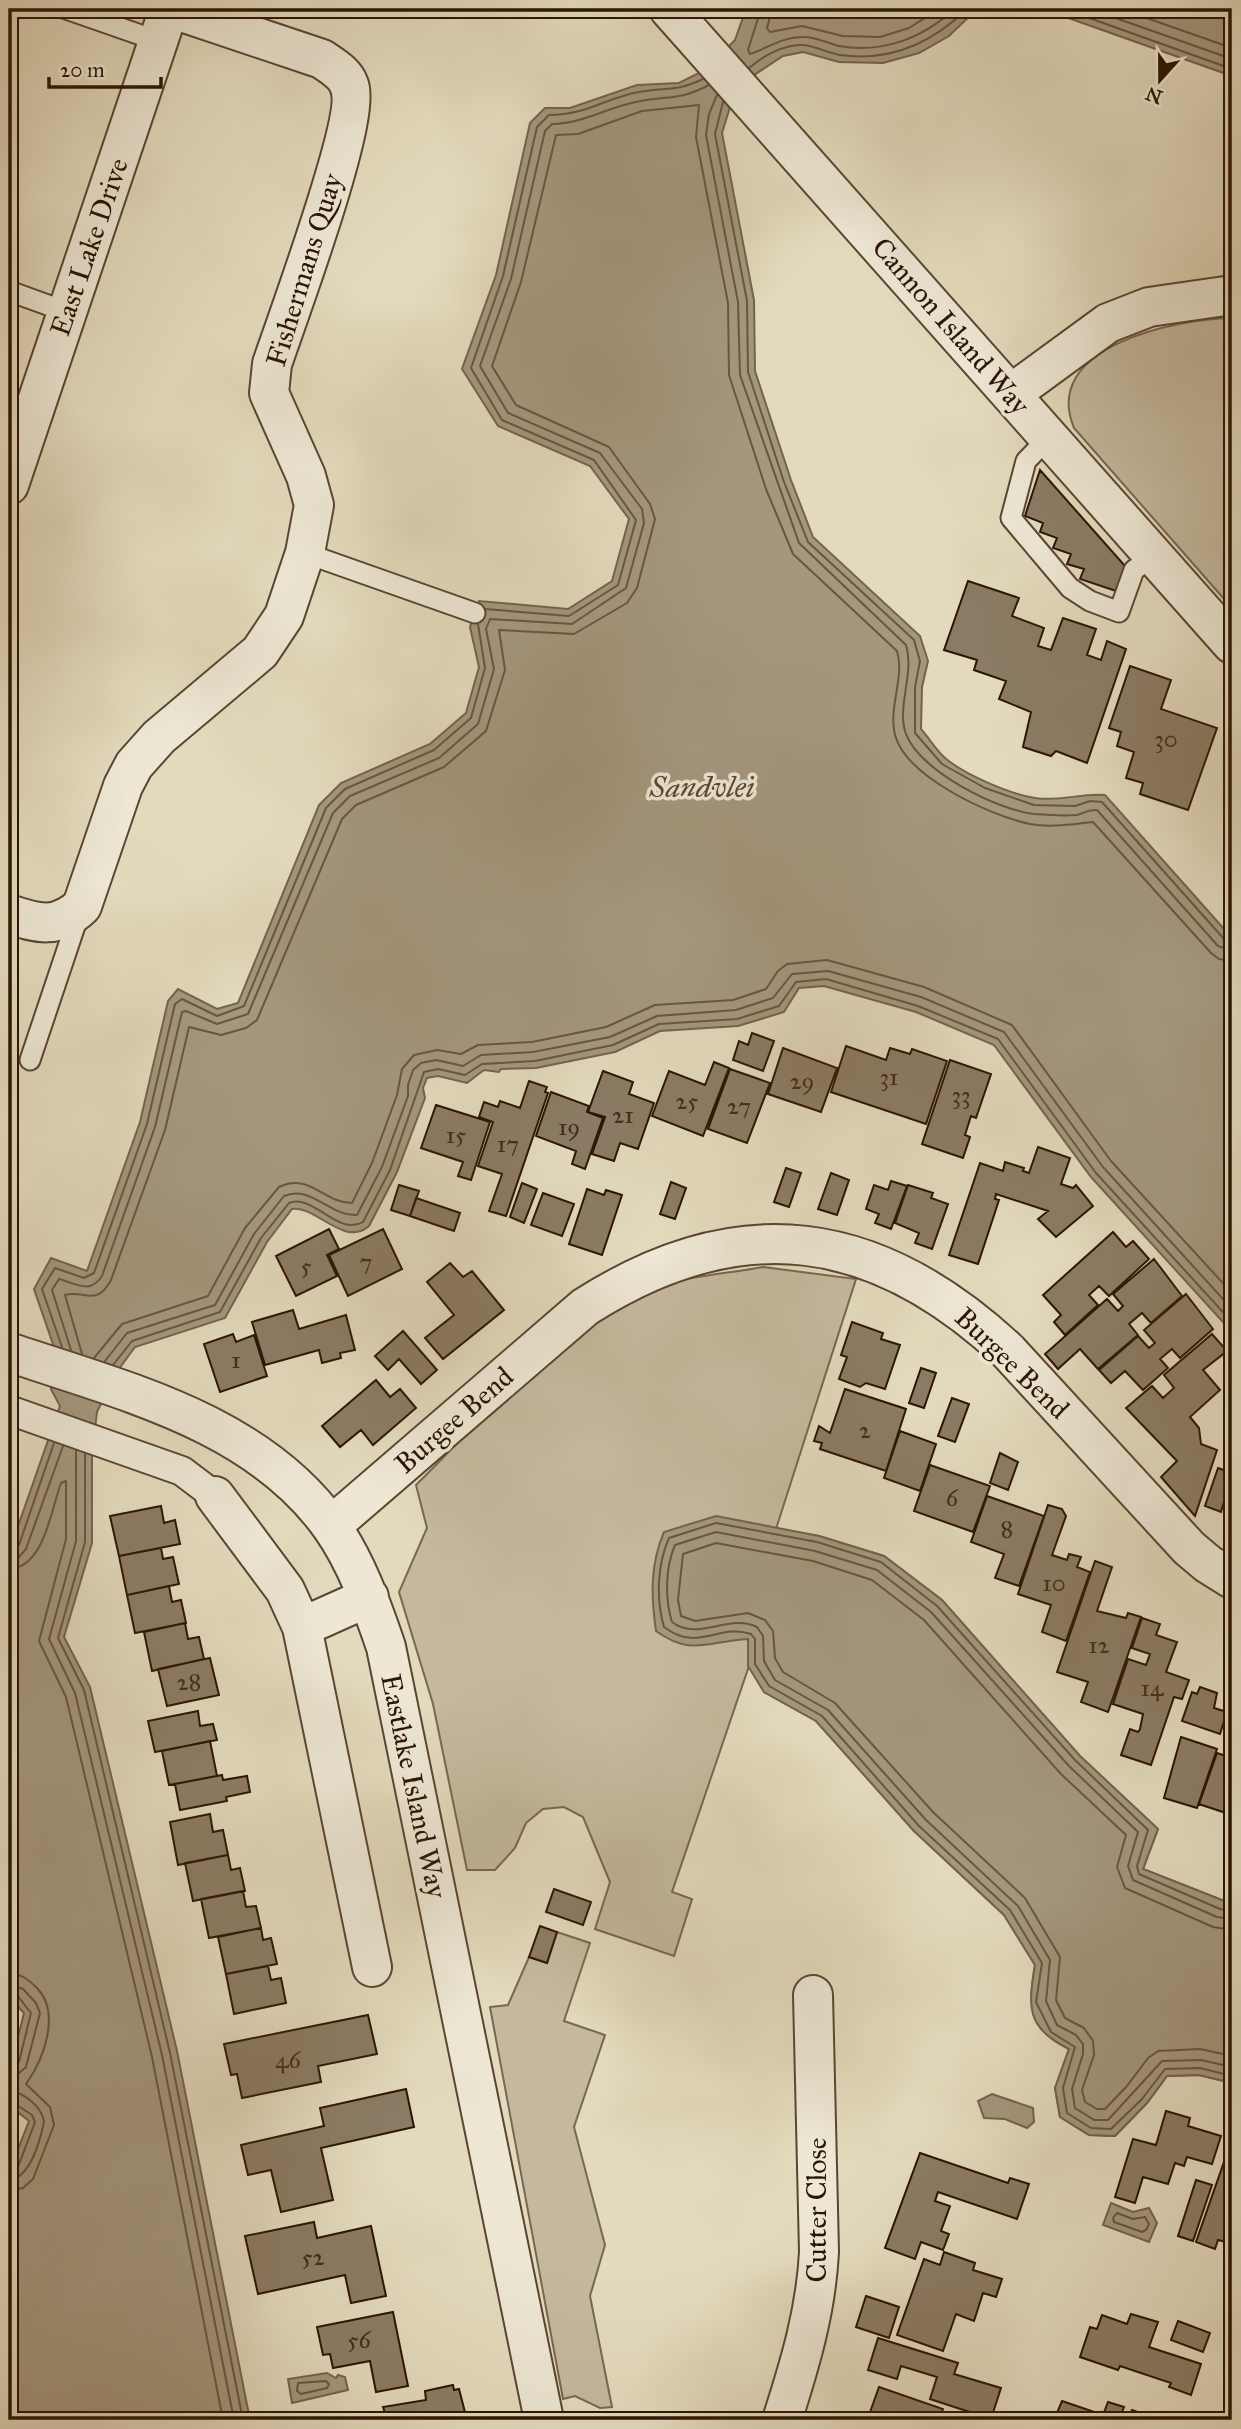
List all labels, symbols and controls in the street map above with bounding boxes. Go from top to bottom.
scale bar [49,46,161,90]
north arrow [1126,46,1196,116]
text: 20 m [60,57,105,83]
text: N [1142,82,1166,109]
street label: East Lake Drive [42,153,136,341]
street label: Fishermans Quay [258,168,350,371]
street label: Cannon Island Way [865,230,1038,422]
house number: 30 [1154,724,1178,754]
water label: Sandvlei [649,769,755,805]
house number: 31 [879,1062,899,1092]
house number: 29 [790,1066,814,1096]
house number: 33 [951,1080,971,1110]
house number: 25 [676,1086,698,1116]
house number: 27 [727,1091,751,1121]
house number: 21 [612,1100,634,1130]
house number: 19 [558,1112,580,1142]
house number: 15 [446,1120,466,1150]
house number: 17 [497,1129,519,1159]
house number: 7 [360,1247,372,1277]
house number: 5 [300,1251,312,1281]
street label: Burgee Bend [947,1300,1077,1426]
house number: 1 [231,1345,241,1375]
street label: Burgee Bend [388,1359,520,1481]
house number: 2 [859,1415,871,1445]
house number: 6 [946,1483,959,1513]
house number: 8 [1001,1514,1013,1544]
house number: 10 [1042,1568,1066,1598]
house number: 12 [1088,1630,1110,1660]
house number: 28 [177,1667,201,1697]
street label: Eastlake Island Way [373,1671,455,1902]
house number: 14 [1141,1673,1164,1703]
house number: 46 [275,2045,302,2075]
street label: Cutter Close [799,2138,834,2282]
house number: 52 [302,2242,325,2272]
house number: 56 [347,2325,371,2355]

